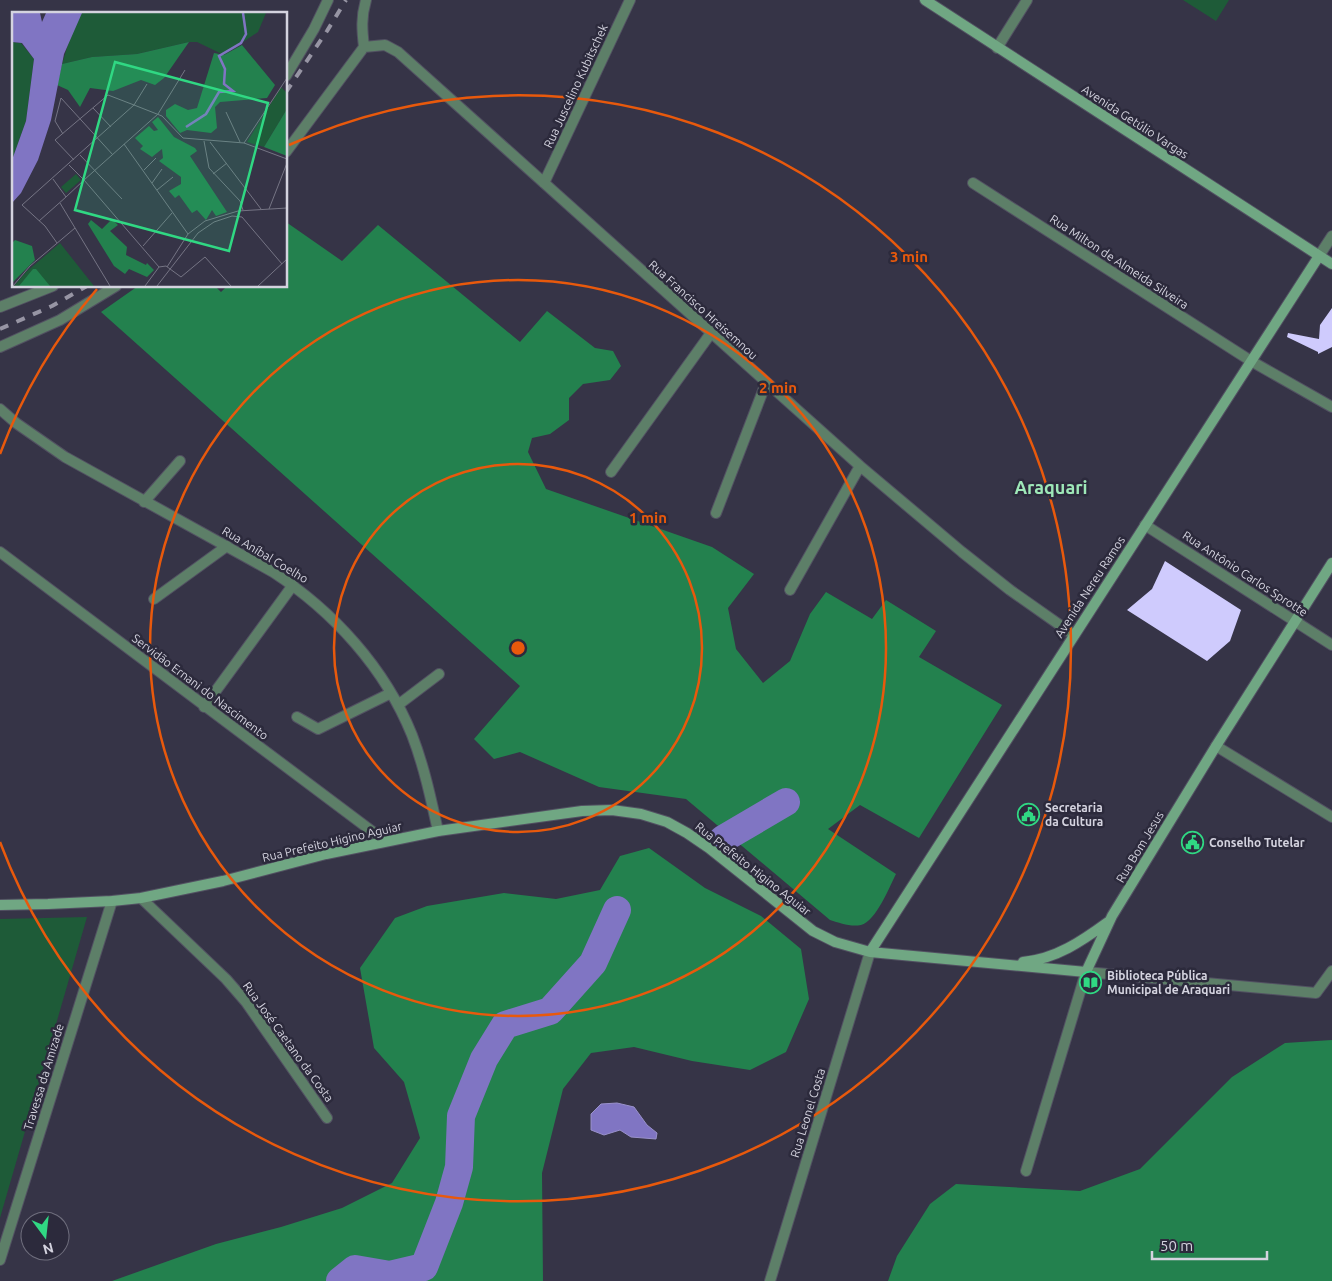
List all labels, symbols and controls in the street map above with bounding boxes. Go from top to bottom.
inset map [12,12,288,288]
street label: Rua Juscelino Kubitschek [541,22,610,150]
street label: Avenida Getúlio Vargas [1080,82,1191,161]
street label: Rua Milton de Almeida Silveira [1048,212,1191,311]
text: 3 min [890,248,928,265]
street label: Rua Francisco Hreisemnou [646,258,760,362]
text: 2 min [759,379,797,396]
district label: Araquari [1014,477,1088,497]
text: 1 min [629,509,667,526]
street label: Rua Aníbal Coelho [220,524,311,585]
street label: Rua Antônio Carlos Sprotte [1180,528,1310,619]
street label: Avenida Nereu Ramos [1052,534,1127,640]
street label: Servidão Ernani do Nascimento [130,631,271,742]
centre of rings [509,639,527,657]
place label: Secretaria da Cultura [1045,801,1103,828]
public building icon: Secretaria da Cultura [1017,803,1041,827]
street label: Rua Bom Jesus [1113,809,1166,885]
street label: Rua Prefeito Higino Aguiar [261,819,403,864]
street label: Rua Prefeito Higino Aguiar [693,819,814,918]
public building icon: Conselho Tutelar [1181,831,1205,855]
place label: Conselho Tutelar [1209,836,1305,849]
place label: Biblioteca Pública Municipal de Araquari [1107,969,1230,996]
library icon: Biblioteca Pública Municipal de Araquari [1079,971,1103,995]
street label: Rua José Caetano da Costa [241,979,336,1104]
street label: Travessa da Amizade [21,1022,66,1132]
street label: Rua Leonel Costa [788,1067,827,1159]
north arrow [20,1211,70,1261]
scale bar [1152,1228,1267,1260]
text: 50 m [1160,1237,1193,1254]
text: N [41,1239,55,1258]

